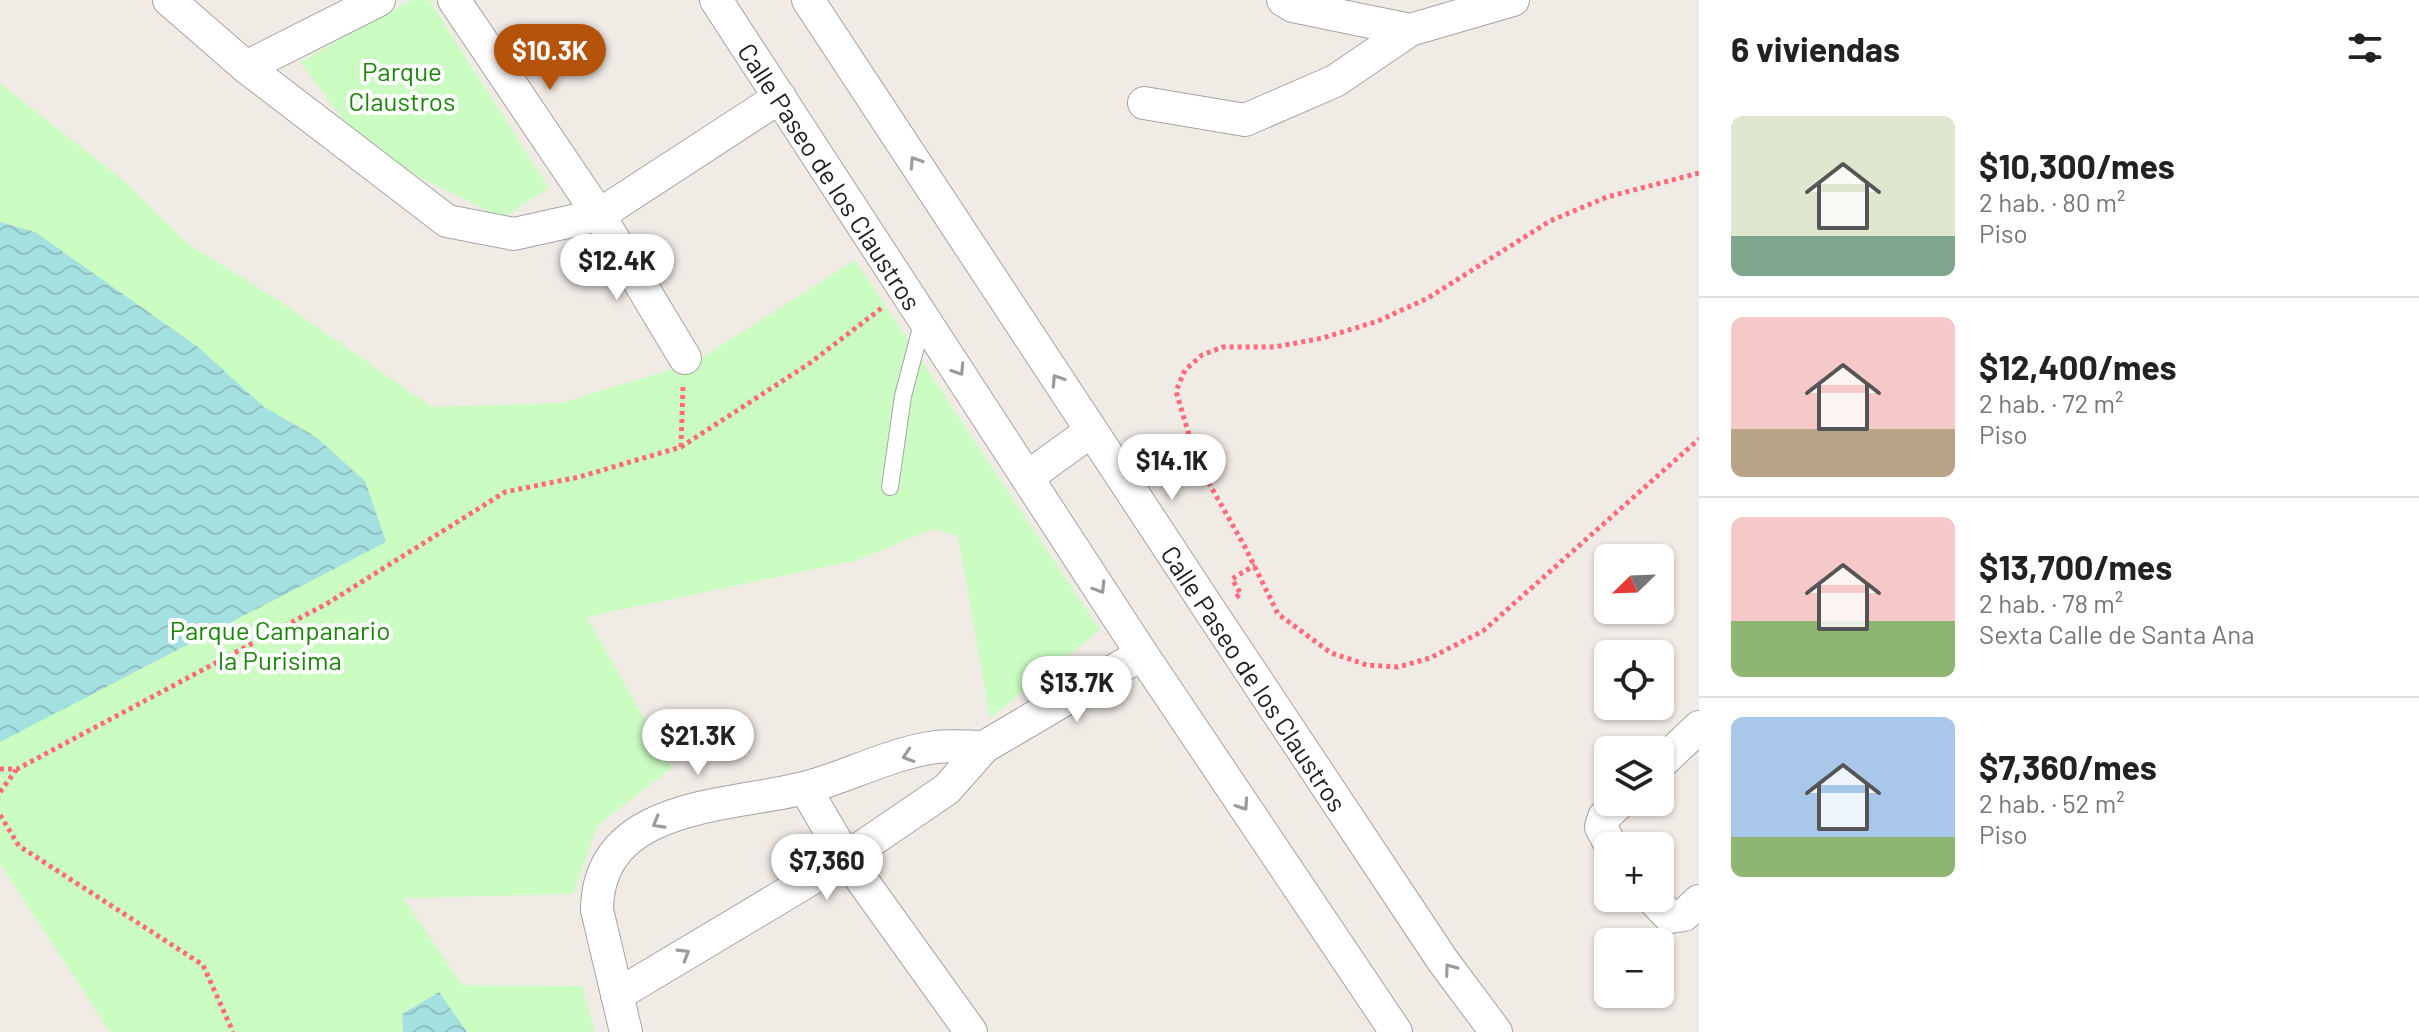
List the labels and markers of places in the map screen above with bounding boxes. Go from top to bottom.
pin: $10.3K [485,24,615,92]
pin: $12.4K [552,234,682,302]
pin: $14.1K [1107,434,1237,502]
pin: $13.7K [1012,656,1142,724]
pin: $21.3K [633,709,763,777]
pin: $7,360 [762,834,892,902]

